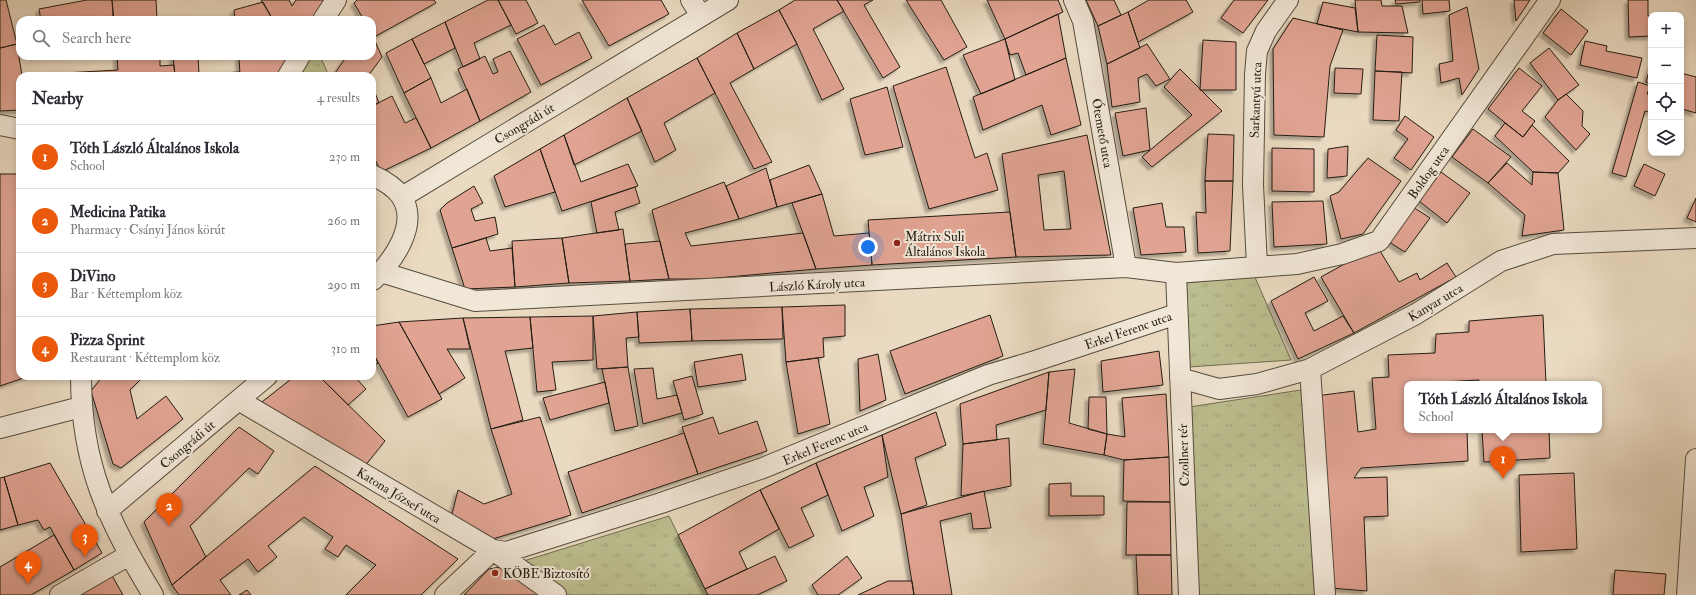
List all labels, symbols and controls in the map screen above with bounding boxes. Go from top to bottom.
map controls [1648,12,1684,156]
button: + [1648,12,1684,48]
search box [16,16,376,60]
icon: search [30,27,52,49]
text: Search here [62,29,131,48]
button: − [1648,48,1684,84]
street label: Sarkantyú utca [1247,61,1266,138]
button: locate [1648,84,1684,120]
text: Nearby [32,88,83,109]
text: 4 results [317,90,360,106]
street label: Ótemető utca [1088,97,1117,170]
street label: Csongrádi út [492,100,557,148]
button: layers [1648,120,1684,156]
text: Tóth László Általános Iskola [70,139,239,158]
street label: Boldog utca [1405,142,1453,202]
text: 1 [43,149,47,165]
text: 230 m [329,149,360,165]
text: School [70,158,105,174]
text: Medicina Patika [70,203,166,222]
text: 2 [42,213,48,229]
text: 260 m [327,213,360,229]
text: Pharmacy · Csányi János körút [70,222,225,238]
place label: Mátrix Suli Általános Iskola [904,229,986,260]
your location [858,237,878,257]
marker: Mátrix Suli Általános Iskola [892,238,902,248]
text: DiVino [70,267,115,286]
street label: László Károly utca [769,274,866,297]
text: 3 [43,277,48,293]
text: 290 m [327,277,360,293]
street label: Kanyar utca [1405,280,1467,326]
text: Bar · Kéttemplom köz [70,286,182,302]
street label: Erkel Ferenc utca [1083,308,1175,353]
text: Pizza Sprint [70,331,145,350]
text: 4 [41,341,49,357]
text: 310 m [331,341,360,357]
text: Restaurant · Kéttemplom köz [70,350,220,366]
popup [1404,381,1602,433]
text: Tóth László Általános Iskola [1418,390,1588,409]
text: School [1418,409,1454,425]
street label: Csongrádi út [157,417,218,472]
street label: Erkel Ferenc utca [780,418,871,469]
street label: Czollner tér [1175,423,1193,487]
pin: 1 [1490,446,1516,479]
street label: Katona József utca [353,464,444,528]
pin: 2 [156,493,182,526]
pin: 3 [72,524,98,557]
pin: 4 [15,551,41,584]
place label: KÖBE Biztosító [503,566,590,582]
marker: KÖBE Biztosító [490,568,500,578]

